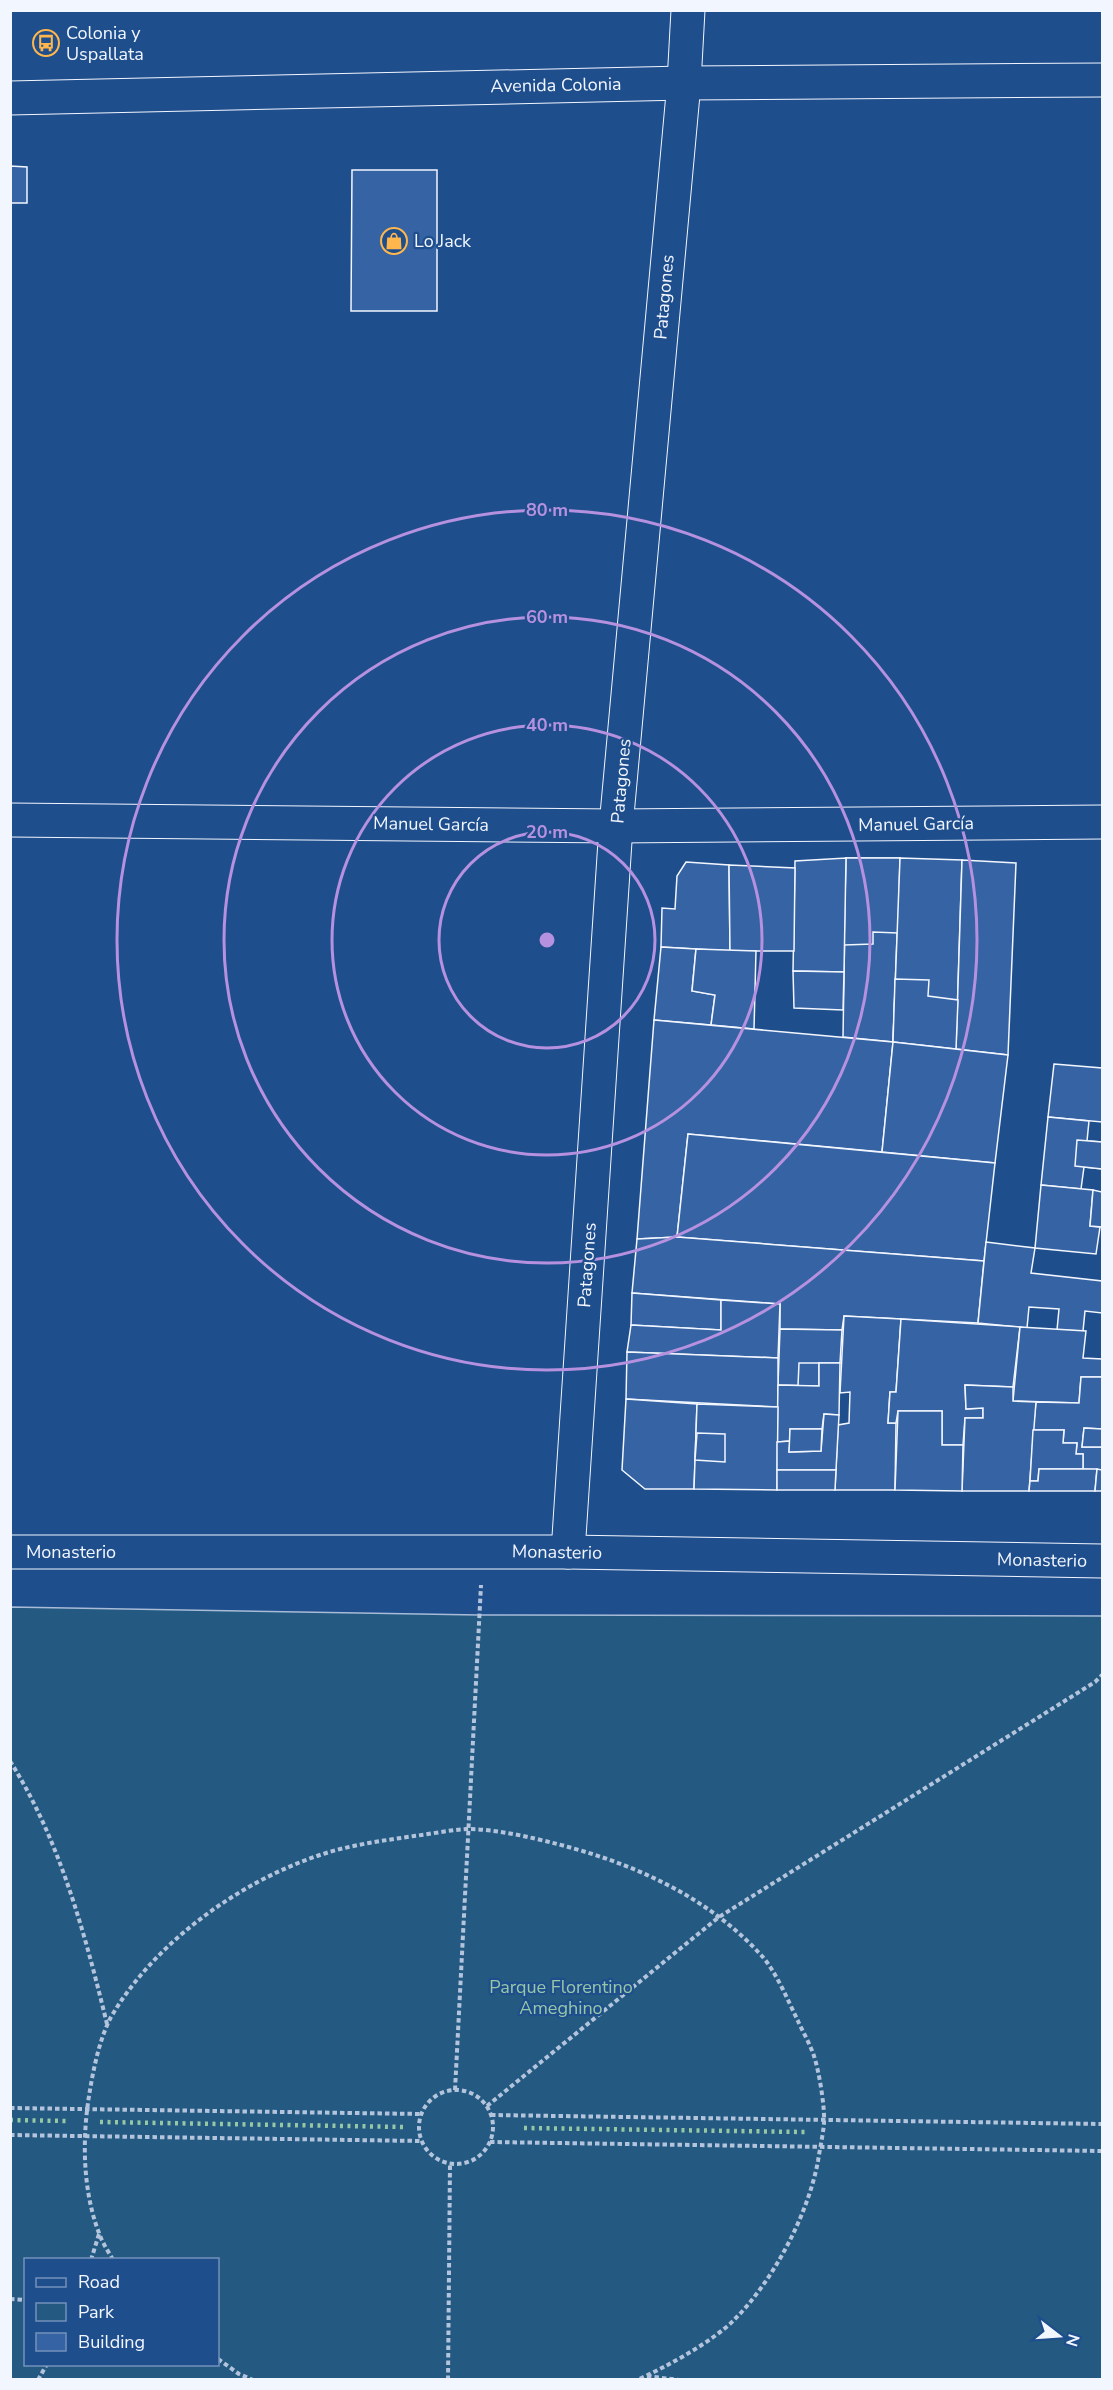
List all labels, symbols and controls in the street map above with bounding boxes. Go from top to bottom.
place label: Colonia y Uspallata [66,21,144,66]
bus stop icon: Colonia y Uspallata [31,28,61,58]
street label: Avenida Colonia [490,72,622,98]
shop icon: Lo Jack [379,226,409,256]
place label: Lo Jack [414,229,472,253]
street label: Patagones [648,253,680,341]
text: 80 m [526,498,568,522]
text: 60 m [526,605,568,629]
text: 40 m [526,713,568,737]
street label: Patagones [605,737,637,825]
street label: Manuel García [373,811,489,837]
street label: Manuel García [858,811,974,837]
text: 20 m [526,820,568,844]
centre of rings [537,930,557,950]
street label: Patagones [572,1222,602,1308]
street label: Monasterio [512,1539,602,1565]
street label: Monasterio [26,1540,116,1564]
street label: Monasterio [997,1547,1087,1573]
park label: Parque Florentino Ameghino [489,1975,633,2020]
legend [24,2258,219,2366]
text: Road [78,2270,120,2294]
text: Park [78,2300,115,2324]
north arrow [1029,2306,1089,2366]
text: Building [78,2330,145,2354]
text: N [1060,2331,1085,2349]

